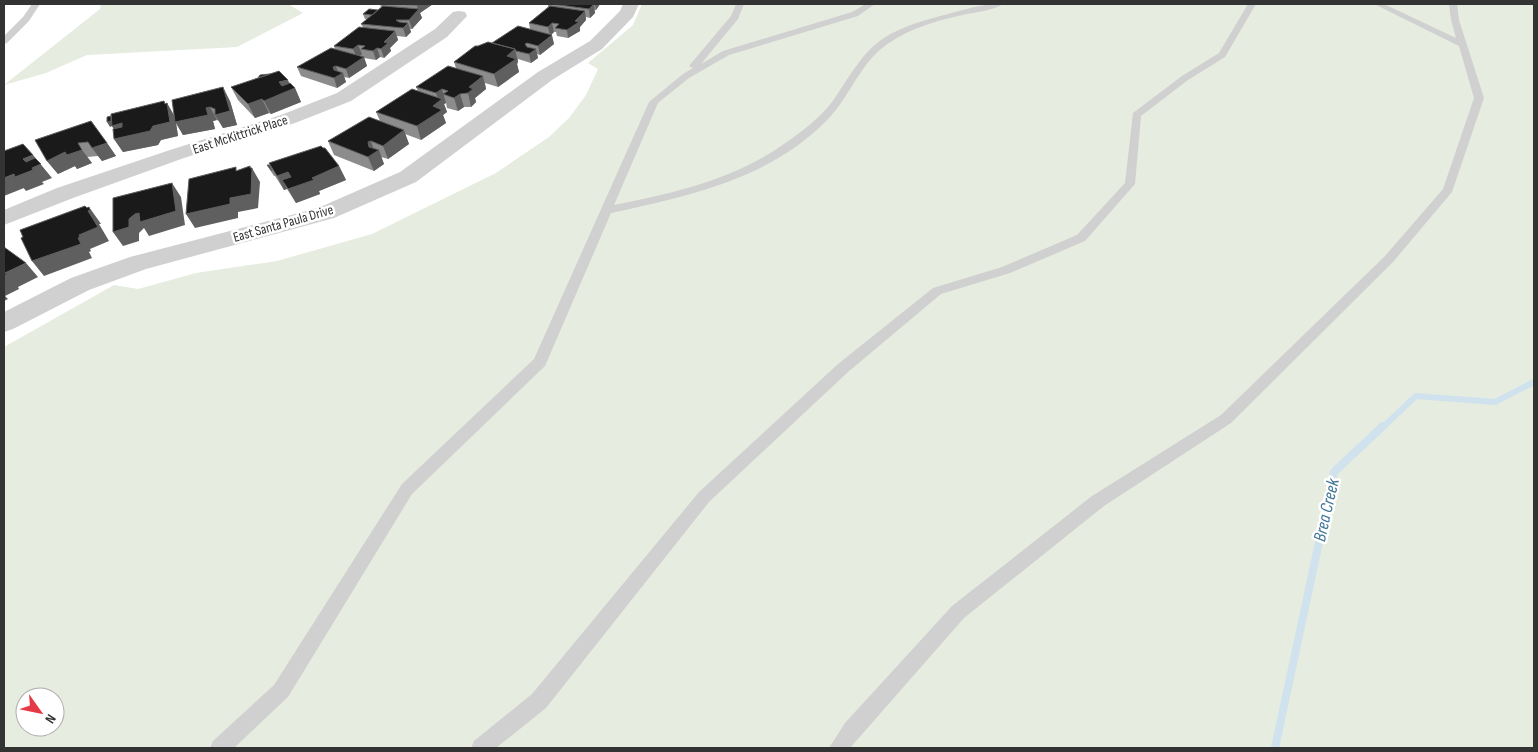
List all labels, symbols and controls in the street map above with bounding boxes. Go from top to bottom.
street label: East McKittrick Place [191,111,290,158]
street label: East Santa Paula Drive [231,201,335,246]
water label: Brea Creek [1309,475,1344,544]
north arrow [15,687,65,737]
text: N [41,711,60,727]

